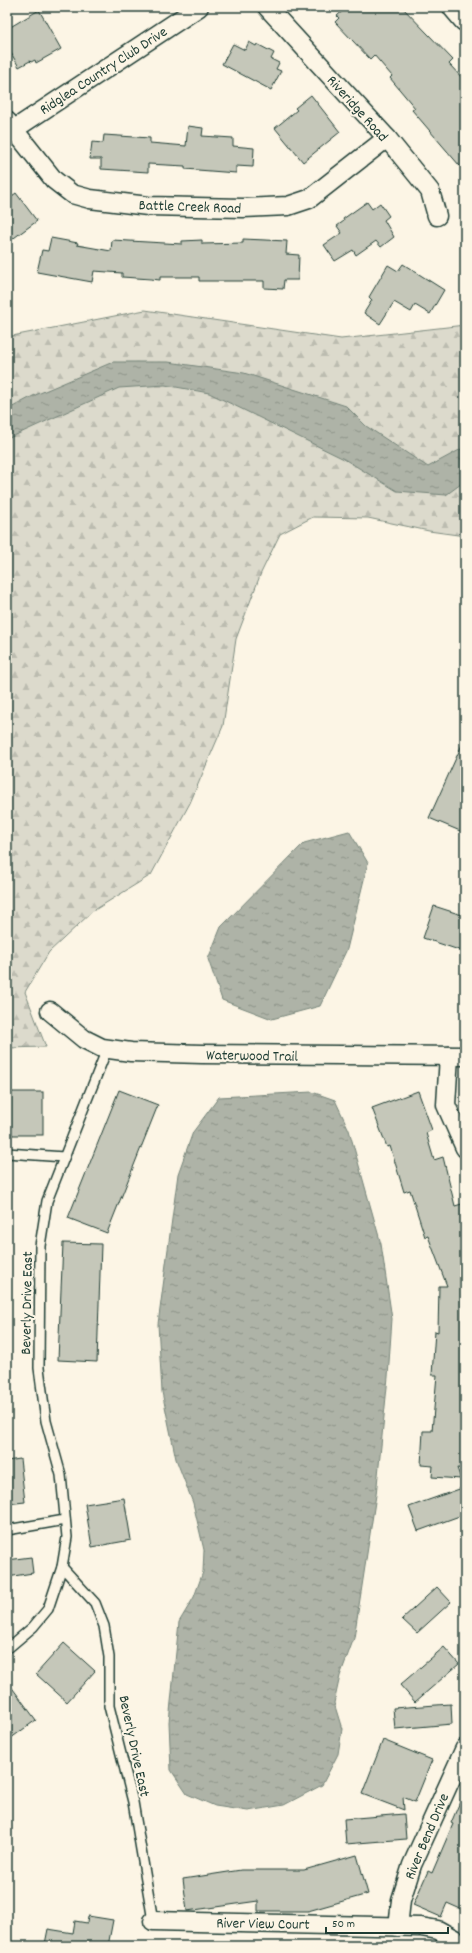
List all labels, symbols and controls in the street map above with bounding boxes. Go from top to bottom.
street label: Ridglea Country Club Drive [36,22,173,121]
street label: Riveridge Road [321,71,392,148]
street label: Battle Creek Road [138,195,242,221]
street label: Waterwood Trail [206,1045,298,1069]
street label: Beverly Drive East [16,1251,40,1355]
street label: Beverly Drive East [112,1694,155,1800]
street label: River Bend Drive [400,1790,456,1883]
scale bar [326,1909,448,1935]
street label: River View Court [216,1913,310,1937]
text: 50 m [332,1916,355,1933]

